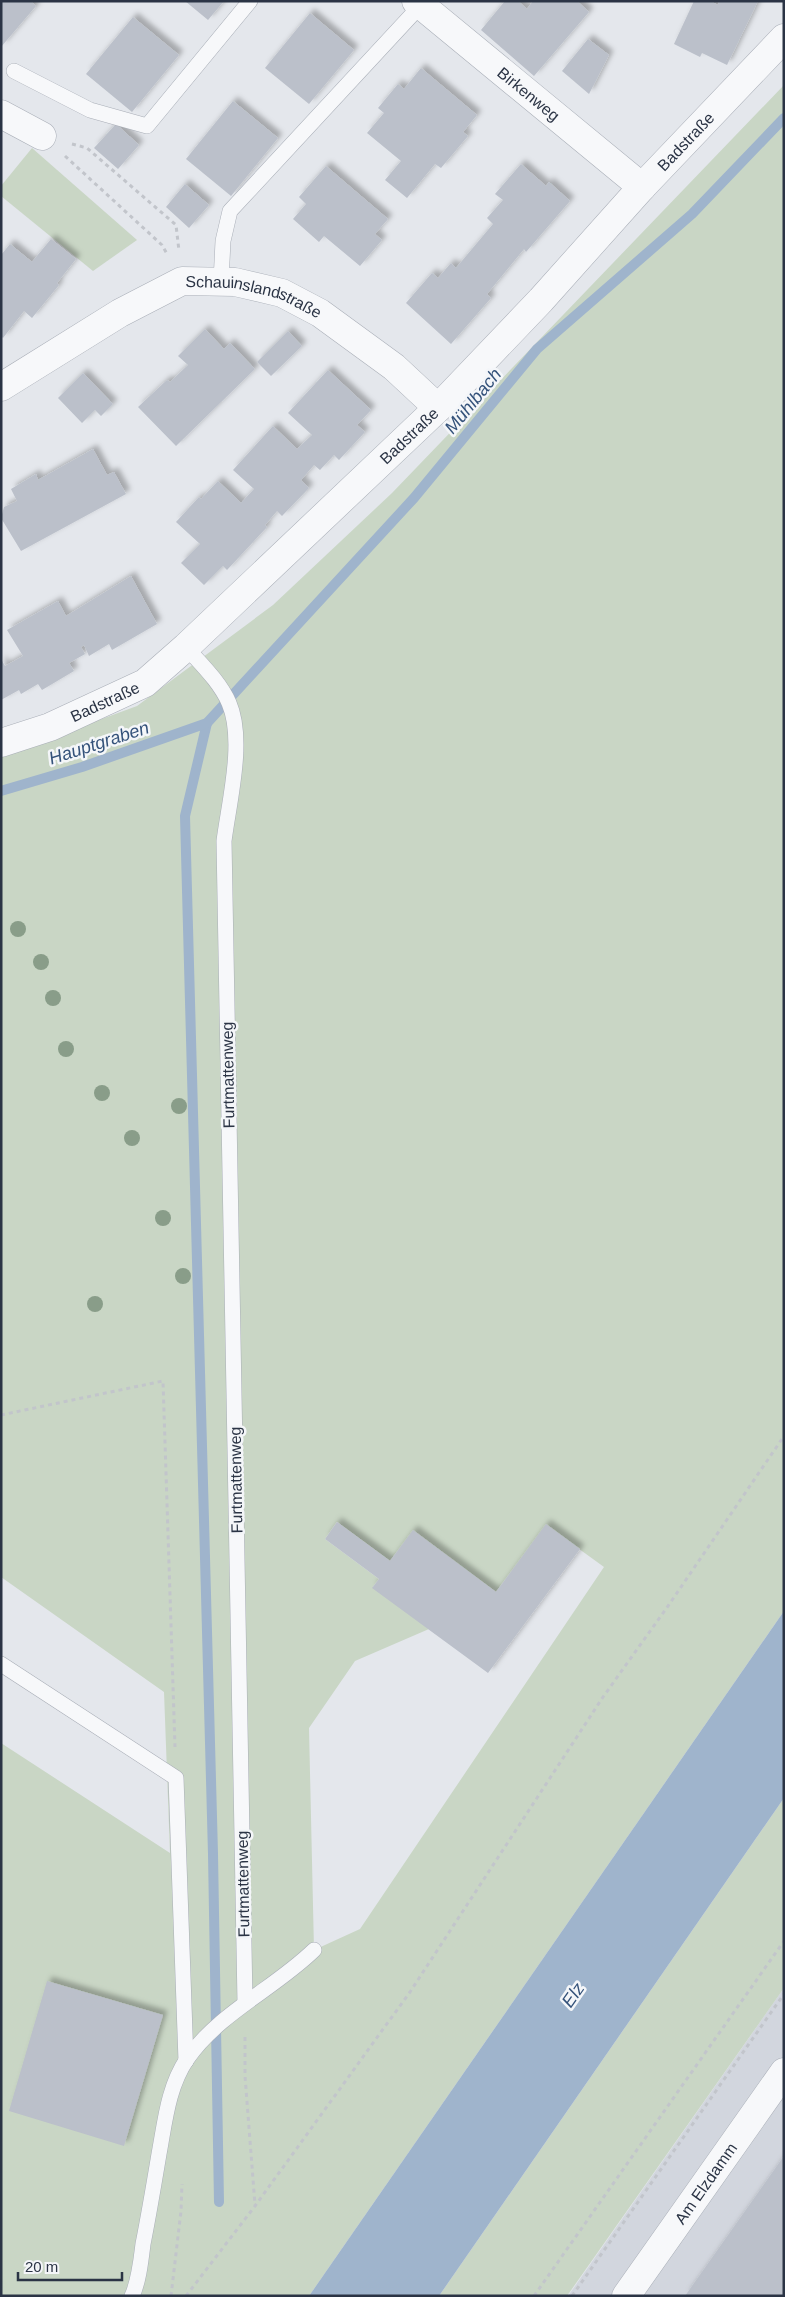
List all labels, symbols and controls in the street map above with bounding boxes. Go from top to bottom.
street label: Birkenweg [494,63,563,124]
street label: Badstraße [654,109,717,174]
street label: Schauinslandstraße [185,273,325,321]
water label: Mühlbach [441,364,505,438]
street label: Badstraße [376,404,442,467]
street label: Badstraße [68,678,142,725]
water label: Hauptgraben [46,717,152,769]
street label: Furtmattenweg [219,1022,237,1128]
street label: Furtmattenweg [227,1427,245,1533]
street label: Furtmattenweg [234,1831,252,1937]
water label: Elz [558,1979,588,2011]
street label: Am Elzdamm [671,2139,740,2227]
scale bar [18,2250,121,2282]
text: 20 m [25,2258,58,2275]

